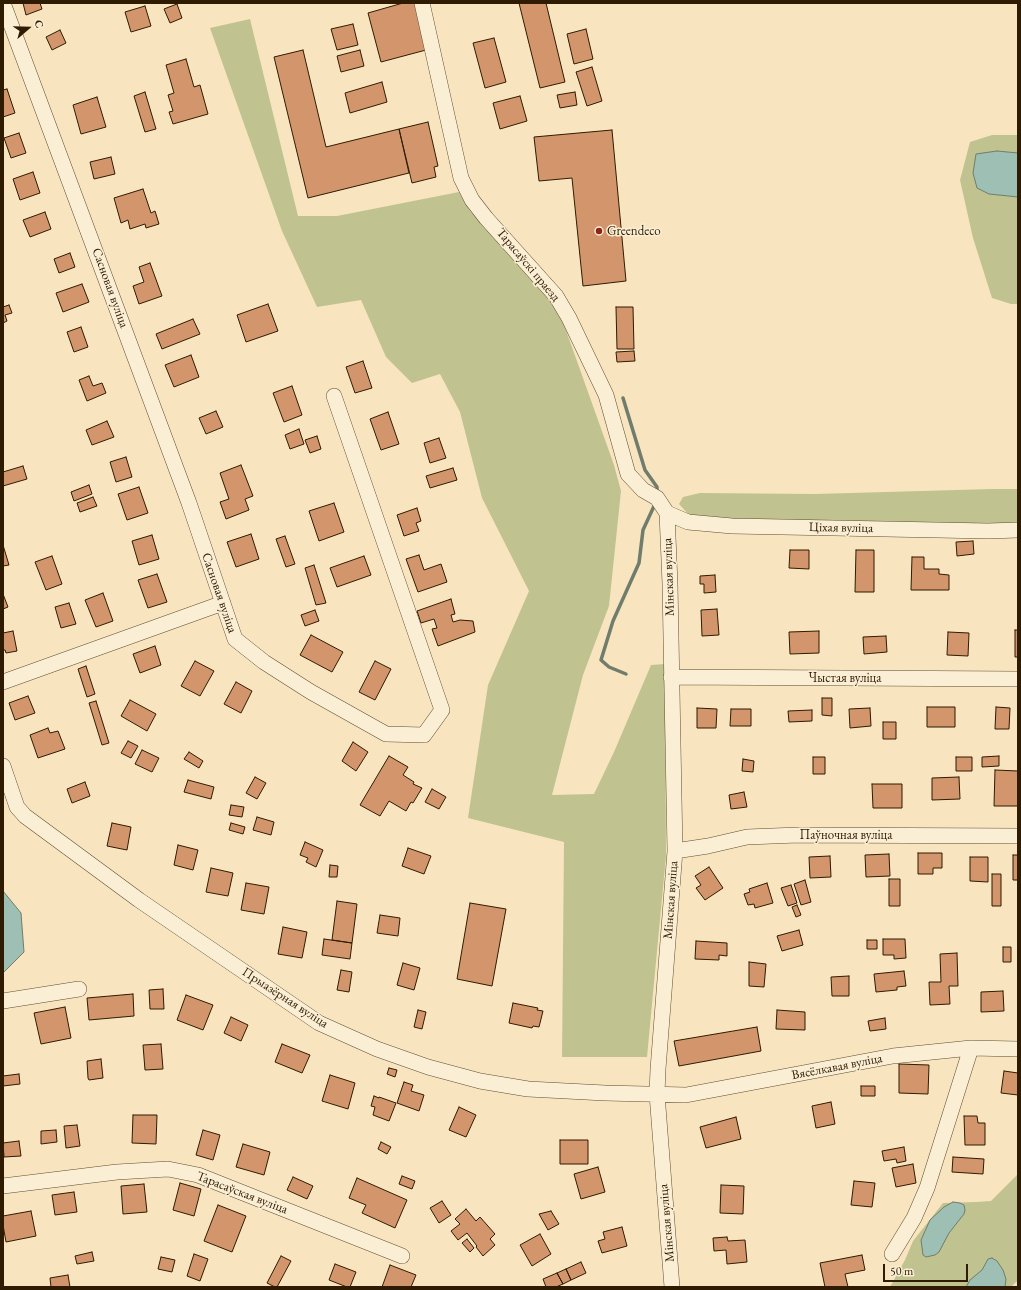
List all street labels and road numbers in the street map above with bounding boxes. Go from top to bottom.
street label: Тарасаўскі праезд [493,225,563,305]
street label: Сасновая вуліца [88,246,132,330]
street label: Ціхая вуліца [809,520,873,536]
street label: Мінская вуліца [660,538,678,616]
street label: Сасновая вуліца [198,551,240,635]
street label: Чыстая вуліца [809,670,881,686]
street label: Паўночная вуліца [800,827,892,843]
street label: Мінская вуліца [660,860,682,940]
street label: Прыазёрная вуліца [239,964,331,1032]
street label: Вясёлкавая вуліца [790,1051,884,1083]
street label: Тарасаўская вуліца [194,1168,290,1218]
street label: Мінская вуліца [656,1183,678,1263]

